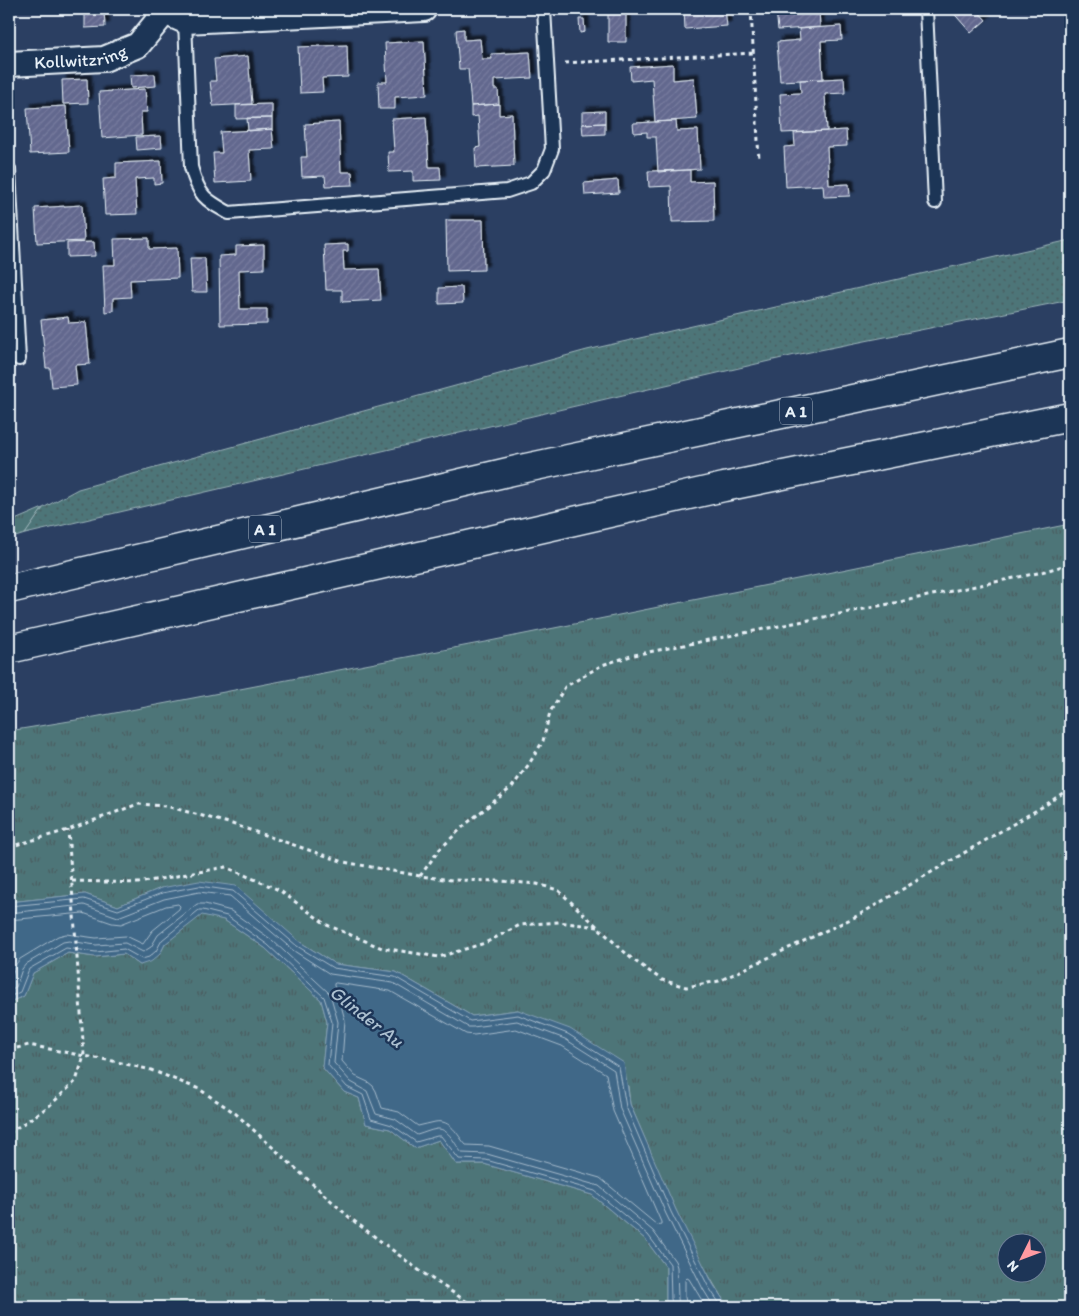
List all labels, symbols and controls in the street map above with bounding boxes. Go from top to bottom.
street label: Kollwitzring [34,39,131,74]
road number: A 1 [780,398,812,424]
road number: A 1 [249,516,281,542]
water label: Glinder Au [325,980,409,1053]
north arrow [996,1234,1046,1284]
text: N [1003,1257,1022,1276]

